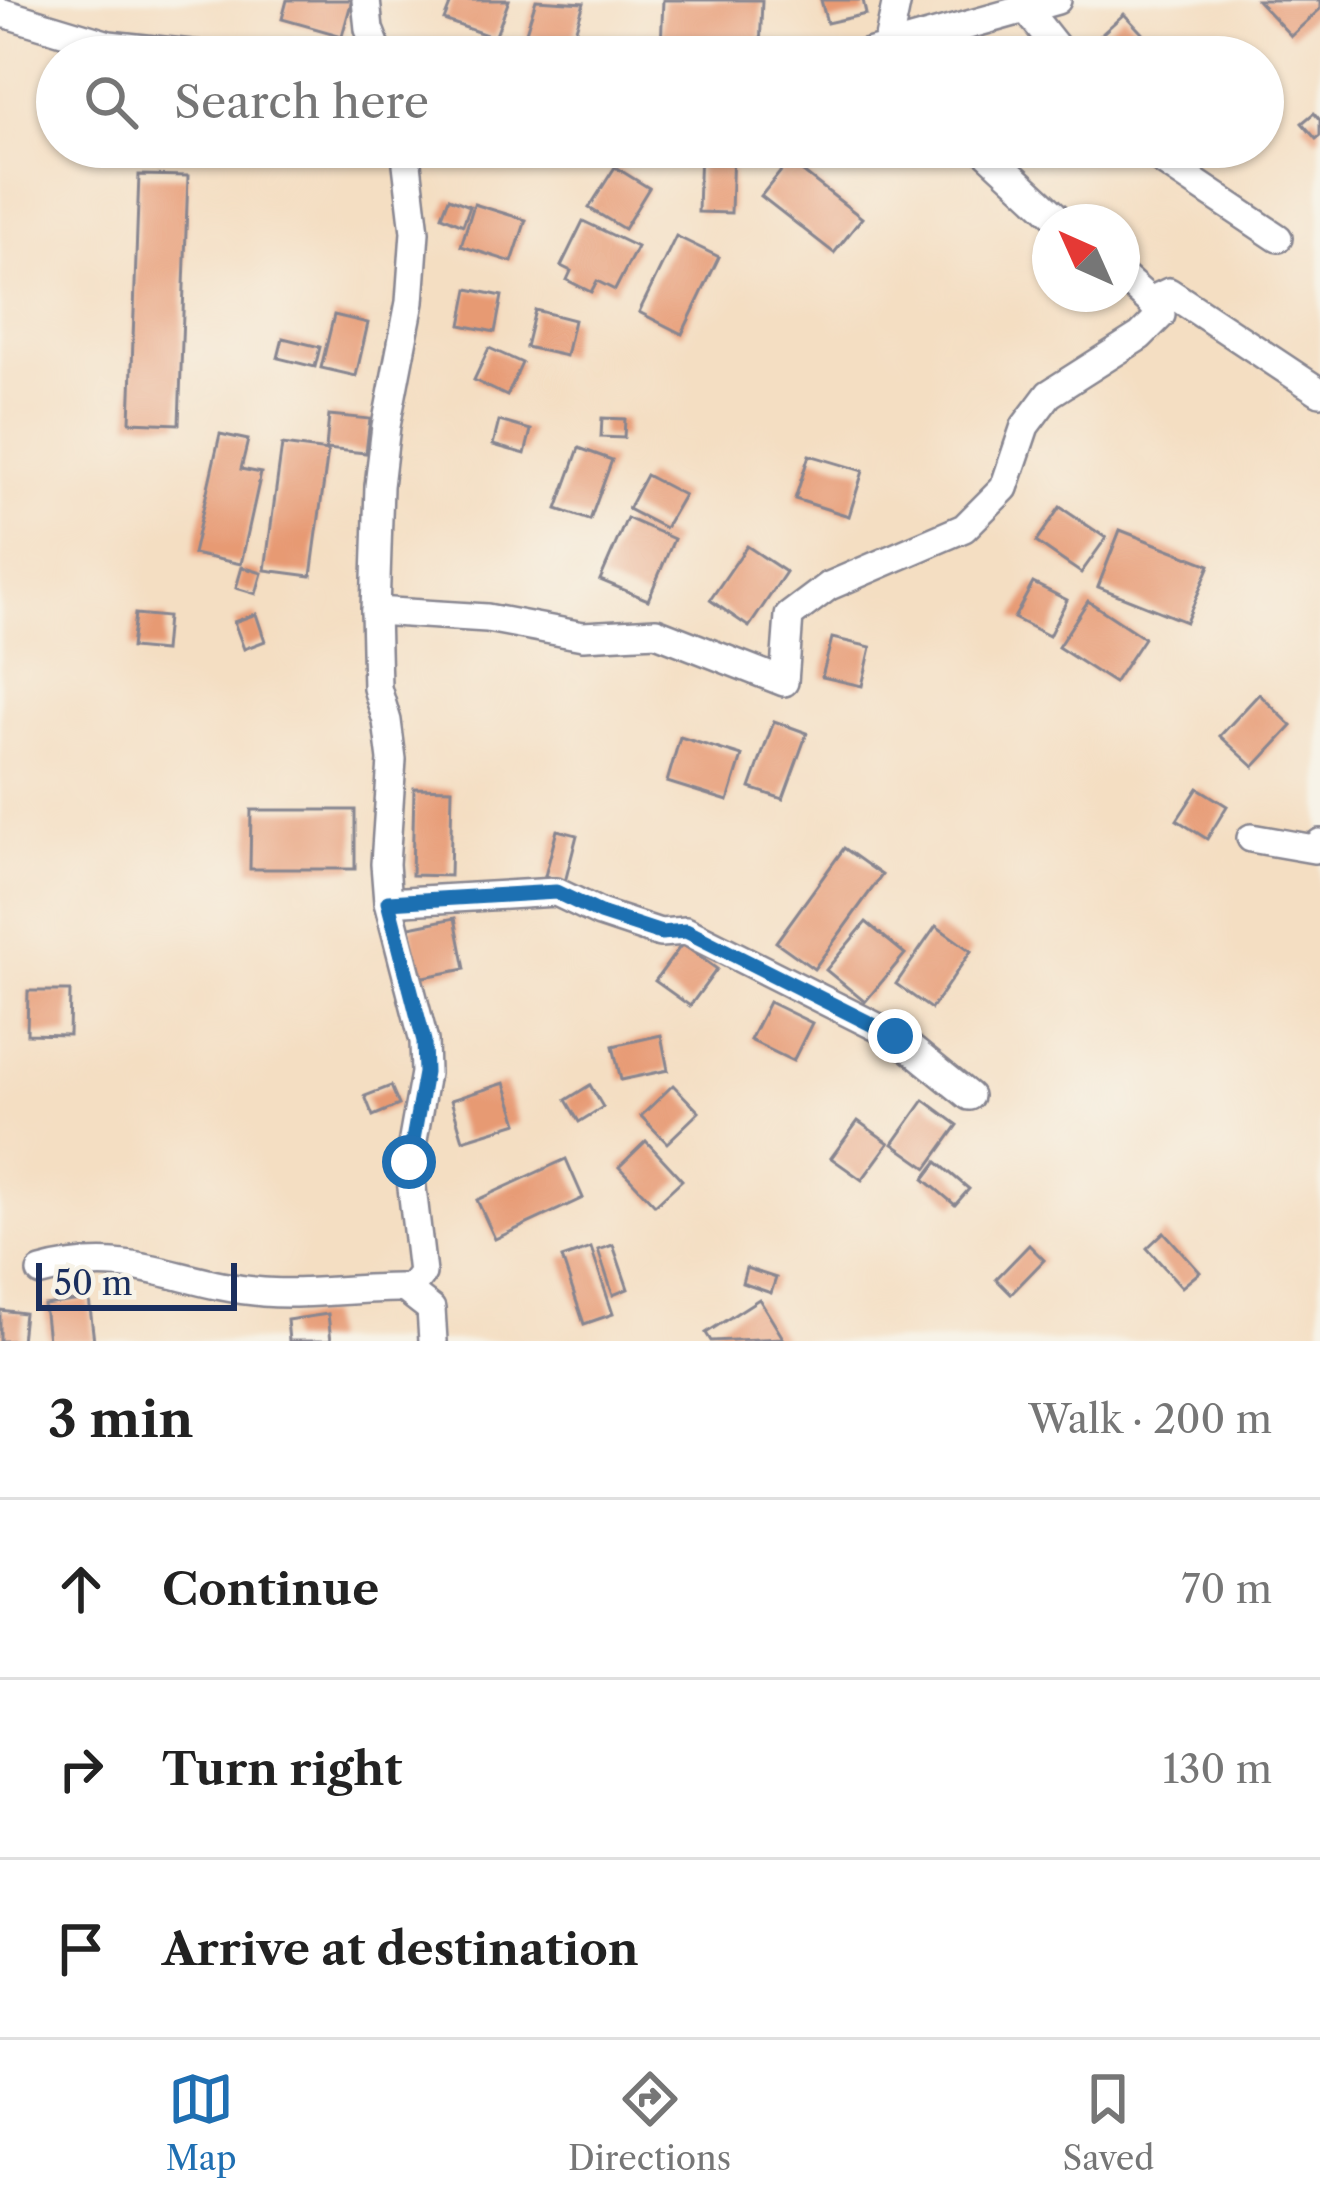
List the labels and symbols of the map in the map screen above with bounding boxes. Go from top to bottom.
north arrow [1032,204,1140,312]
route end [868,1009,922,1063]
route start [382,1135,436,1189]
scale bar [36,1257,237,1310]

